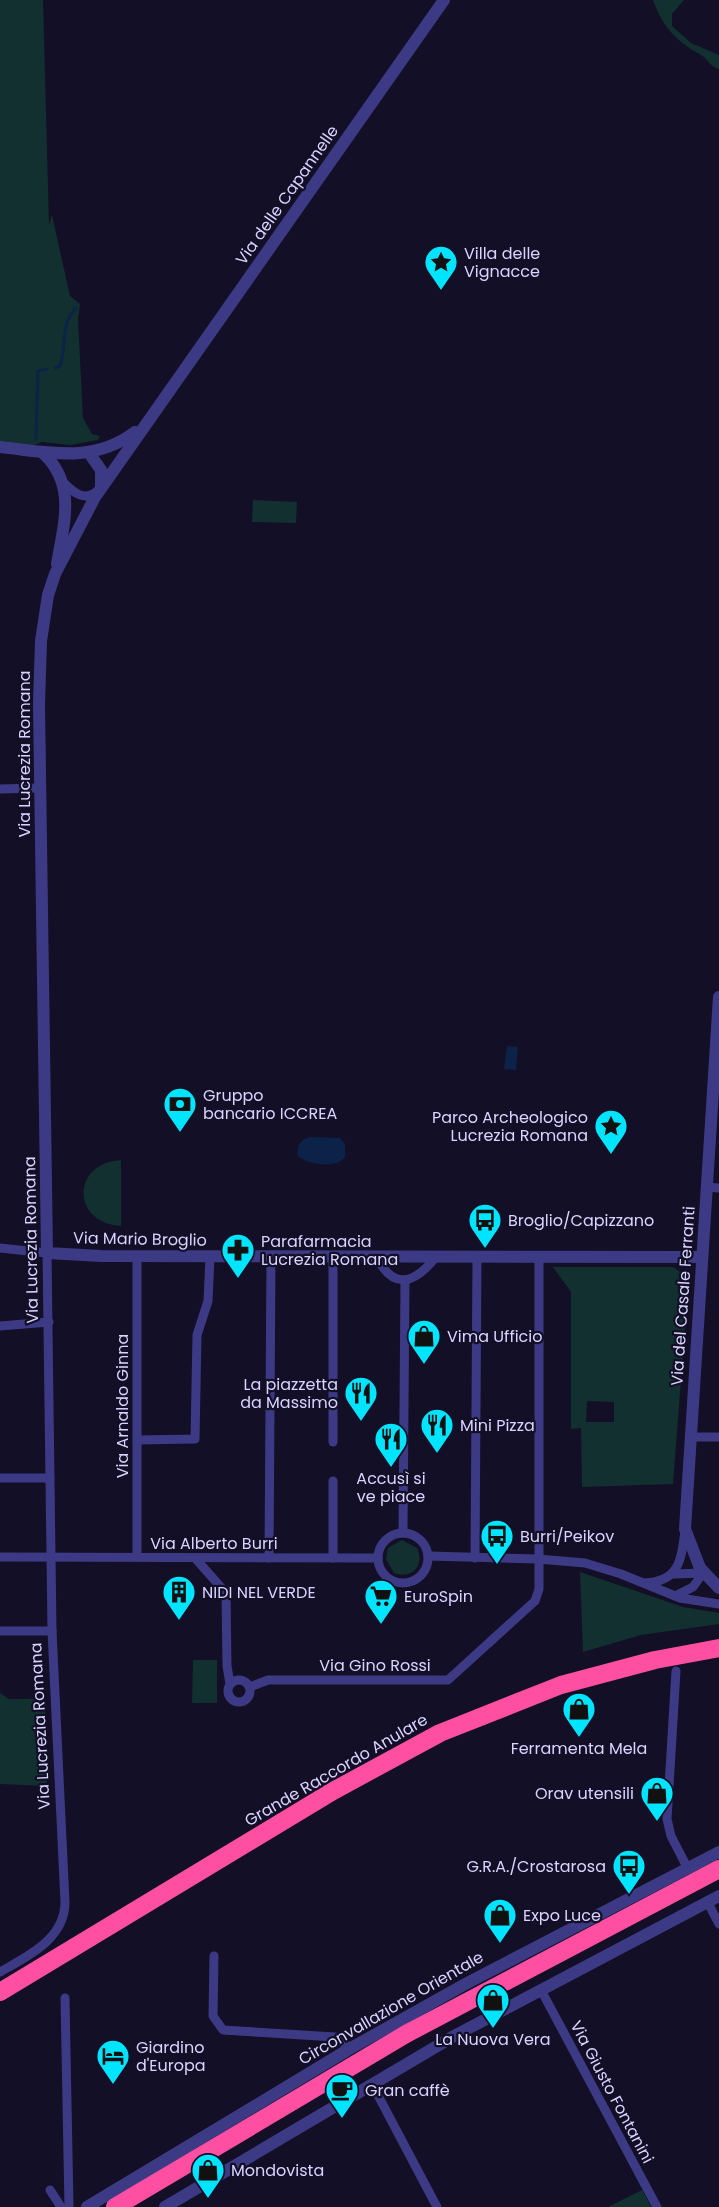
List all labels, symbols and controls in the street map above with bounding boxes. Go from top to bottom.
street label: Via delle Capannelle [230,121,344,269]
place label: Villa delle Vignacce [464,242,540,283]
place icon: Villa delle Vignacce [423,244,459,291]
street label: Via Lucrezia Romana [13,670,36,838]
place label: Gruppo bancario ICCREA [203,1084,337,1125]
bank icon: Gruppo bancario ICCREA [162,1086,198,1133]
place label: Parco Archeologico Lucrezia Romana [432,1106,588,1147]
place icon: Parco Archeologico Lucrezia Romana [593,1108,629,1155]
street label: Via Lucrezia Romana [18,1156,44,1324]
bus stop icon: Broglio/Capizzano [467,1202,503,1249]
street label: Via del Casale Ferranti [665,1205,701,1387]
place label: Broglio/Capizzano [508,1209,654,1232]
street label: Via Mario Broglio [73,1226,207,1252]
place label: Parafarmacia Lucrezia Romana [261,1230,398,1271]
pharmacy icon: Parafarmacia Lucrezia Romana [220,1232,256,1279]
shop icon: Vima Ufficio [406,1318,442,1365]
place label: Vima Ufficio [447,1325,542,1348]
street label: Via Arnaldo Ginna [111,1334,134,1478]
place label: La piazzetta da Massimo [240,1373,338,1414]
restaurant icon: La piazzetta da Massimo [343,1375,379,1422]
restaurant icon: Mini Pizza [419,1407,455,1454]
place label: Mini Pizza [460,1414,535,1437]
restaurant icon: Accusì si ve piace [373,1421,409,1468]
place label: Accusì si ve piace [356,1467,426,1508]
bus stop icon: Burri/Peikov [479,1518,515,1565]
place label: Burri/Peikov [520,1525,614,1548]
street label: Via Alberto Burri [150,1532,278,1555]
building icon: NIDI NEL VERDE [161,1574,197,1621]
supermarket icon: EuroSpin [363,1578,399,1625]
place label: NIDI NEL VERDE [202,1581,316,1604]
place label: EuroSpin [404,1585,473,1608]
street label: Via Lucrezia Romana [24,1642,56,1810]
street label: Via Gino Rossi [319,1654,431,1677]
shop icon: Ferramenta Mela [561,1691,597,1738]
street label: Grande Raccordo Anulare [240,1708,432,1832]
place label: Ferramenta Mela [511,1737,647,1760]
shop icon: Orav utensili [639,1775,675,1822]
place label: Orav utensili [535,1782,634,1805]
bus stop icon: G.R.A./Crostarosa [611,1848,647,1895]
place label: G.R.A./Crostarosa [466,1855,606,1878]
shop icon: Expo Luce [482,1897,518,1944]
place label: Expo Luce [523,1904,601,1927]
street label: Circonvallazione Orientale [294,1946,488,2070]
shop icon: La Nuova Vera [475,1982,511,2029]
street label: Via Giusto Fontanini [565,2017,659,2167]
place label: La Nuova Vera [435,2028,551,2051]
place label: Giardino d'Europa [136,2036,206,2077]
hotel icon: Giardino d'Europa [95,2038,131,2085]
cafe icon: Gran caffè [324,2072,360,2119]
place label: Gran caffè [365,2079,450,2102]
shop icon: Mondovista [190,2152,226,2199]
place label: Mondovista [231,2159,324,2182]

